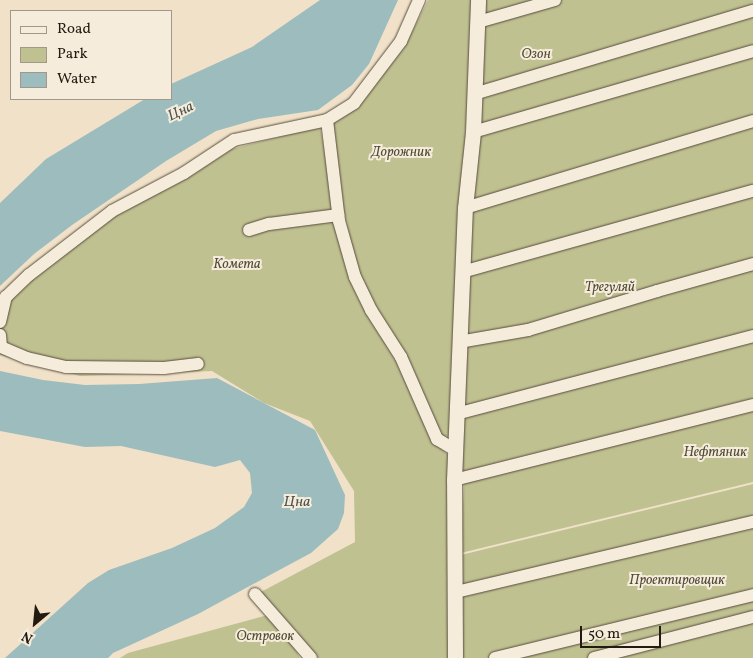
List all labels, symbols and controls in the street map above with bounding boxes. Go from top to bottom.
legend [10,10,172,100]
text: Road [57,19,91,40]
text: Park [57,44,88,65]
park label: Озон [521,47,551,63]
text: Water [57,69,97,90]
water label: Цна [165,98,197,126]
park label: Дорожник [371,145,431,161]
park label: Комета [213,257,261,273]
park label: Трегуляй [585,280,635,296]
park label: Нефтяник [683,445,747,461]
water label: Цна [284,494,310,512]
park label: Проектировщик [629,573,725,589]
north arrow [10,598,60,648]
scale bar [583,616,664,648]
text: 50 m [588,624,620,645]
text: N [19,626,37,647]
park label: Островок [236,629,294,645]

